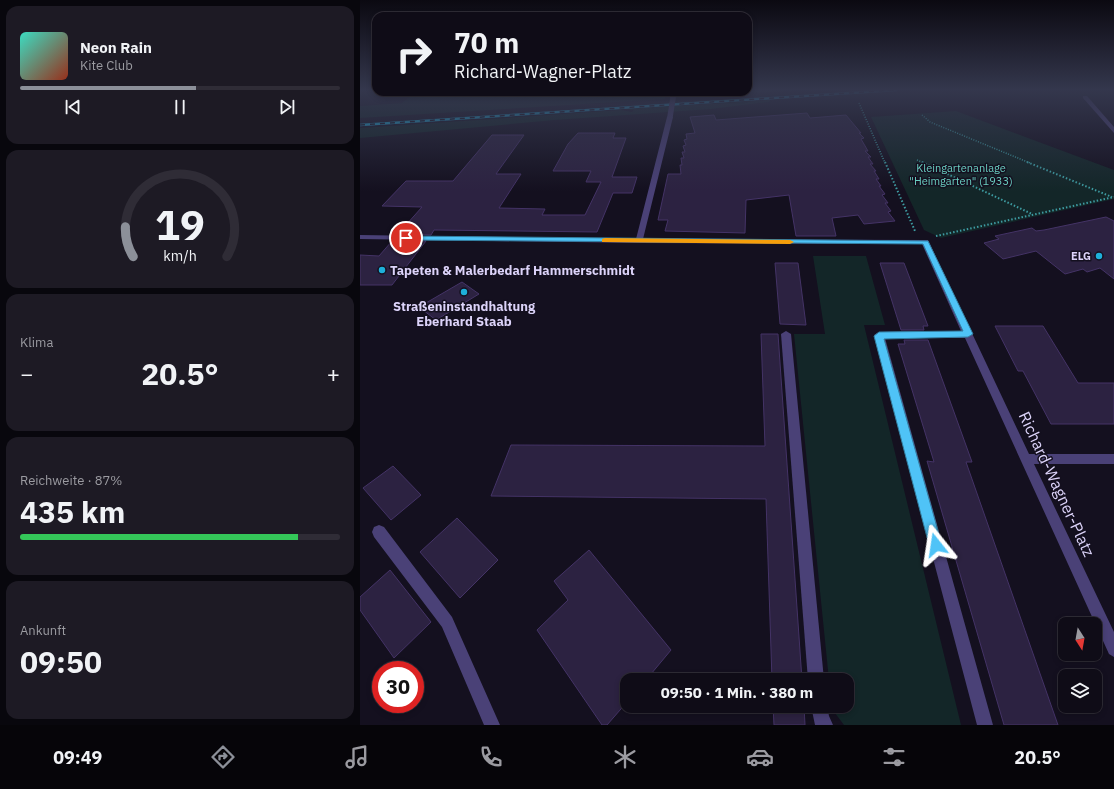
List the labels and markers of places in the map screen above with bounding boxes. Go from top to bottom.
pin [389,221,423,255]
place label: ELG [1071,249,1091,263]
marker: ELG [1094,251,1104,261]
place label: Tapeten & Malerbedarf Hammerschmidt [390,262,635,279]
marker: Tapeten & Malerbedarf Hammerschmidt [377,265,387,275]
marker: Straßeninstandhaltung Eberhard Staab [459,287,469,297]
place label: Straßeninstandhaltung Eberhard Staab [393,298,536,330]

